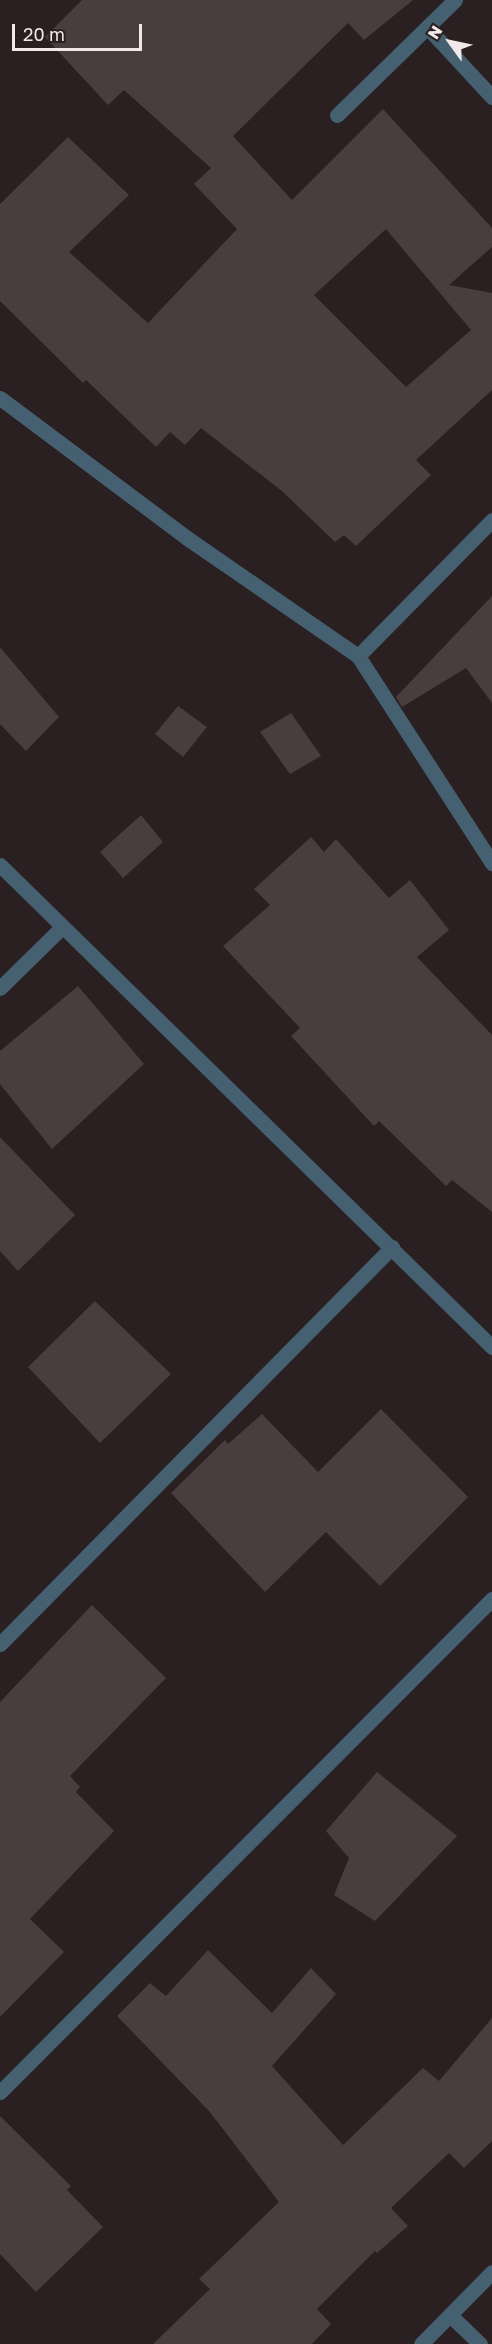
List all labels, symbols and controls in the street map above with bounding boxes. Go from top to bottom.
scale bar [15,12,146,50]
north arrow [420,12,480,72]
text: N [423,22,447,43]
text: 20 m [23,23,65,45]

